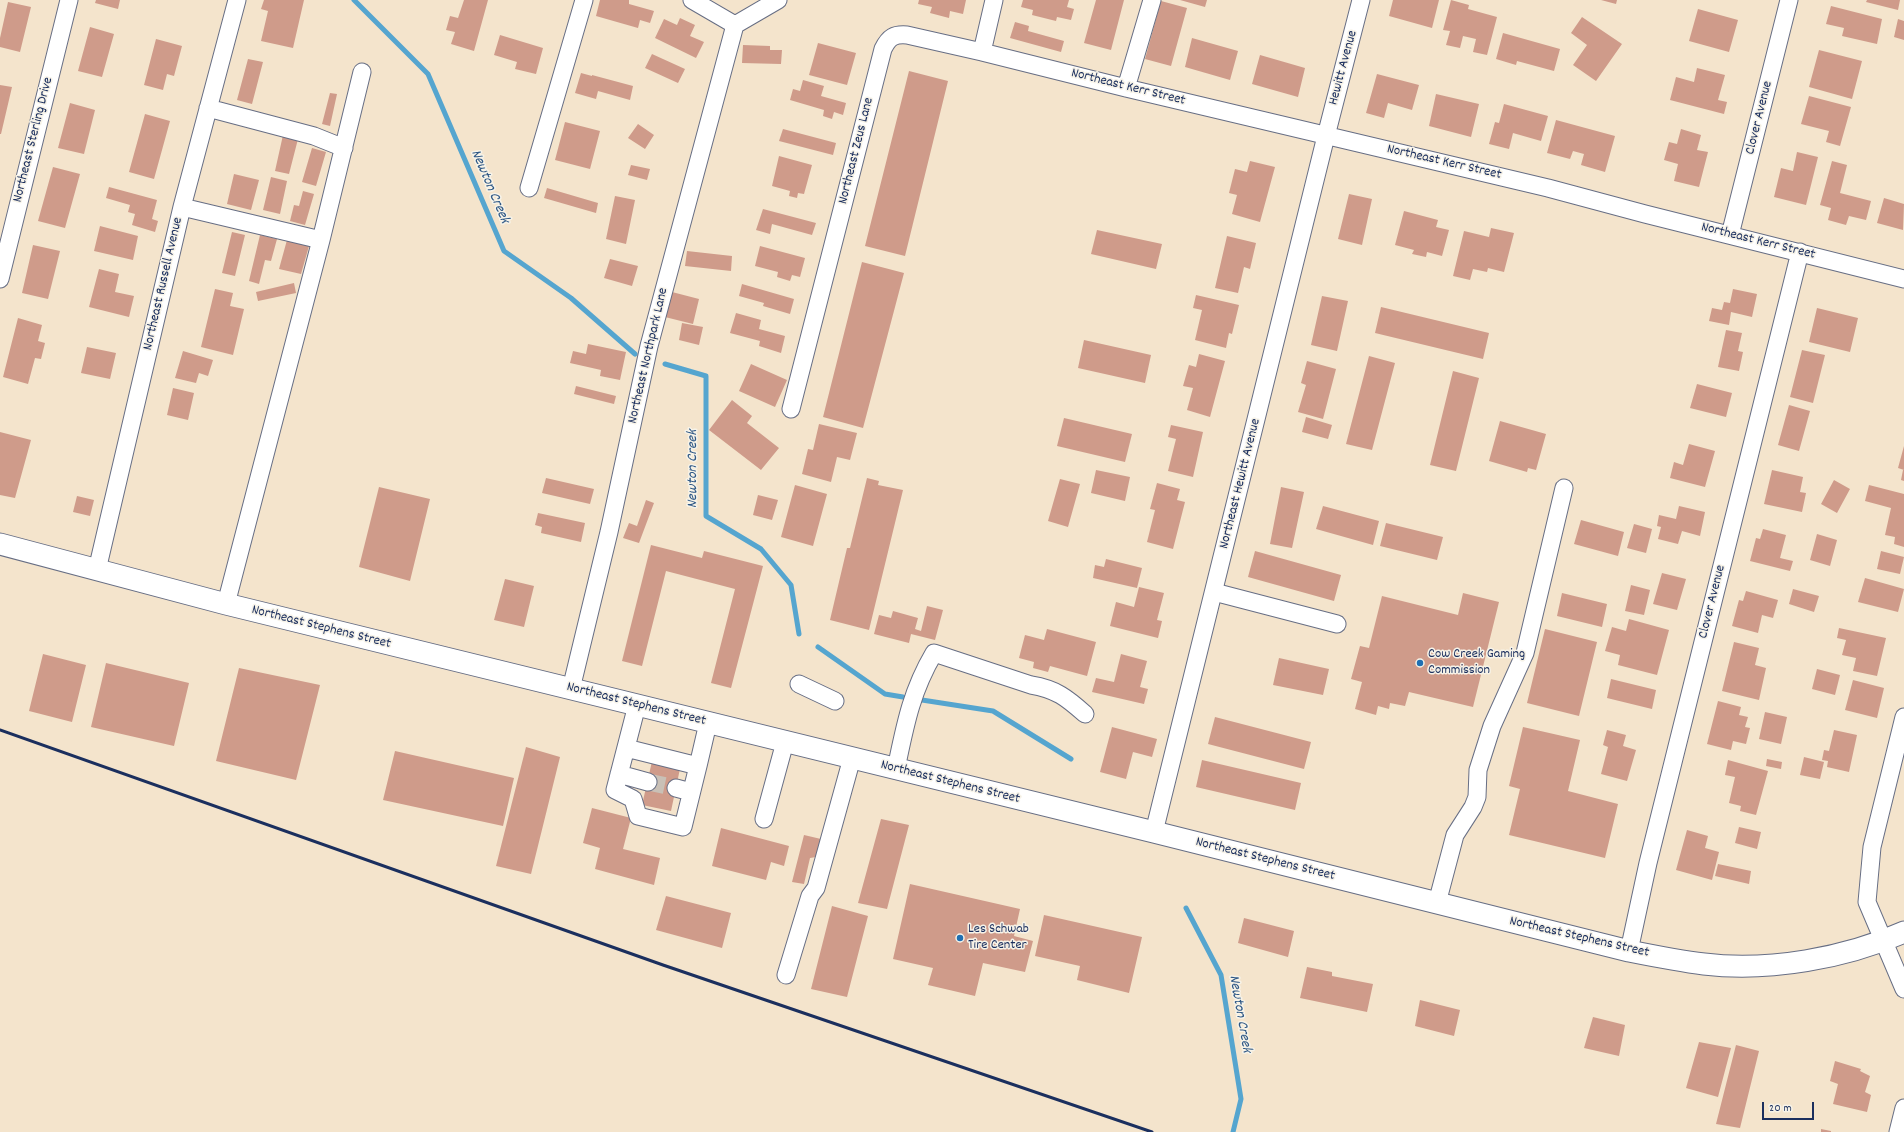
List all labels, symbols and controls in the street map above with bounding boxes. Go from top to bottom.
street label: Hewitt Avenue [1326,29,1362,107]
street label: Northeast Kerr Street [1069,66,1187,110]
street label: Northeast Sterling Drive [10,76,58,204]
street label: Clover Avenue [1743,79,1777,157]
street label: Northeast Zeus Lane [836,96,878,206]
street label: Northeast Kerr Street [1385,142,1503,184]
water label: Newton Creek [465,147,513,227]
street label: Northeast Russell Avenue [141,216,187,352]
street label: Northeast Kerr Street [1699,220,1817,264]
street label: Northeast Northpark Lane [625,286,673,426]
street label: Northeast Hewitt Avenue [1217,417,1265,551]
water label: Newton Creek [685,430,703,508]
street label: Clover Avenue [1696,563,1730,641]
street label: Northeast Stephens Street [250,603,392,653]
place label: Cow Creek Gaming Commission [1428,647,1525,680]
marker: Cow Creek Gaming Commission [1415,658,1425,668]
street label: Northeast Stephens Street [565,680,707,730]
street label: Northeast Stephens Street [879,758,1021,808]
street label: Northeast Stephens Street [1194,835,1336,885]
street label: Northeast Stephens Street [1507,914,1651,962]
place label: Les Schwab Tire Center [968,922,1029,954]
marker: Les Schwab Tire Center [955,933,965,943]
water label: Newton Creek [1223,974,1255,1054]
scale bar [1764,1094,1816,1120]
text: 20 m [1769,1100,1792,1117]

